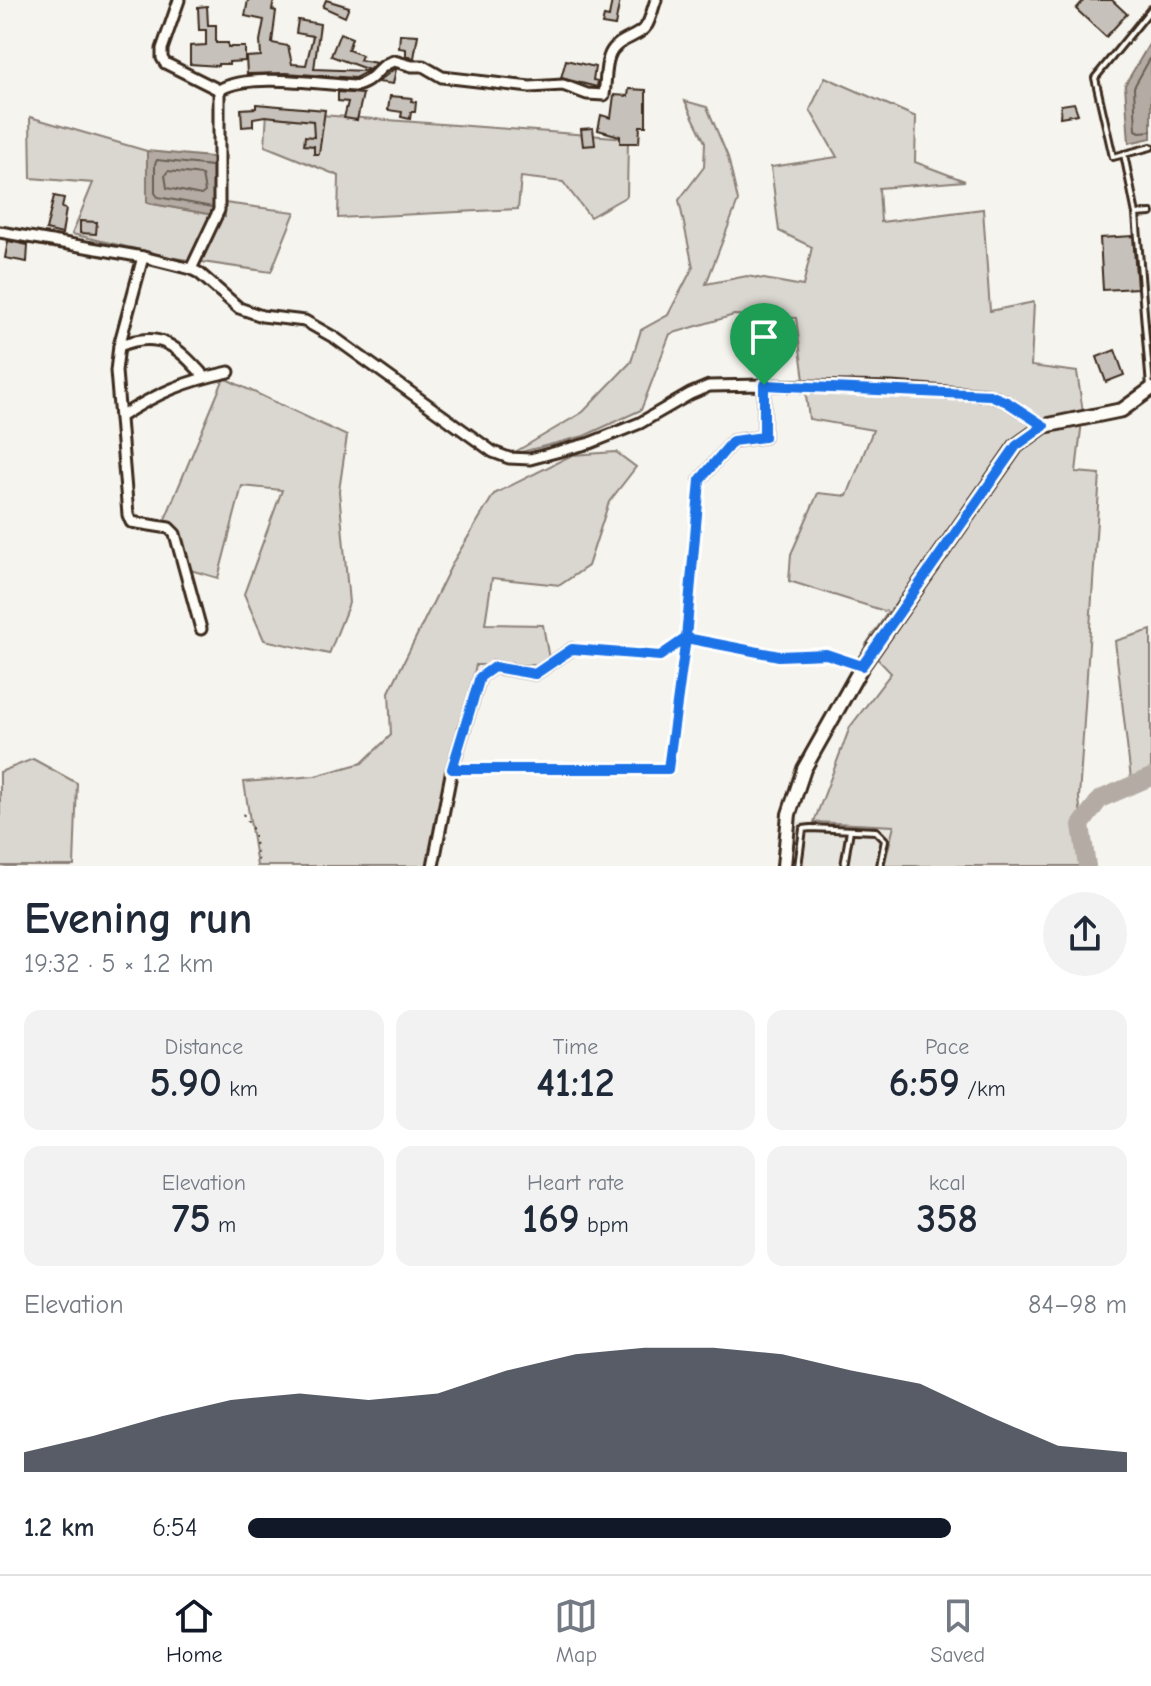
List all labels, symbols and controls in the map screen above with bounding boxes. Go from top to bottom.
pin [730,303,798,385]
icon: arrive [742,315,786,359]
button: share [1043,892,1127,976]
text: Evening run [24,893,252,944]
text: 19:32 · 5 × 1.2 km [24,949,213,979]
text: Distance [164,1034,243,1060]
text: Time [553,1034,598,1060]
text: Pace [925,1034,969,1060]
text: 5.90 [150,1060,222,1106]
text: 41:12 [536,1060,615,1106]
text: 6:59 [889,1060,960,1106]
text: km [222,1076,258,1102]
text: /km [960,1076,1006,1102]
text: Elevation [162,1170,246,1196]
text: Heart rate [527,1170,624,1196]
text: kcal [929,1170,966,1196]
text: 75 [171,1196,211,1242]
text: 169 [522,1196,580,1242]
text: 358 [916,1196,978,1242]
text: m [211,1212,236,1238]
text: bpm [580,1212,629,1238]
text: Elevation [24,1290,124,1320]
text: 84–98 m [1028,1290,1127,1320]
text: 1.2 km [24,1513,95,1543]
text: 6:54 [152,1513,197,1543]
tab: Home [166,1594,223,1668]
tab: Map [554,1594,598,1668]
tab: Saved [930,1594,985,1668]

